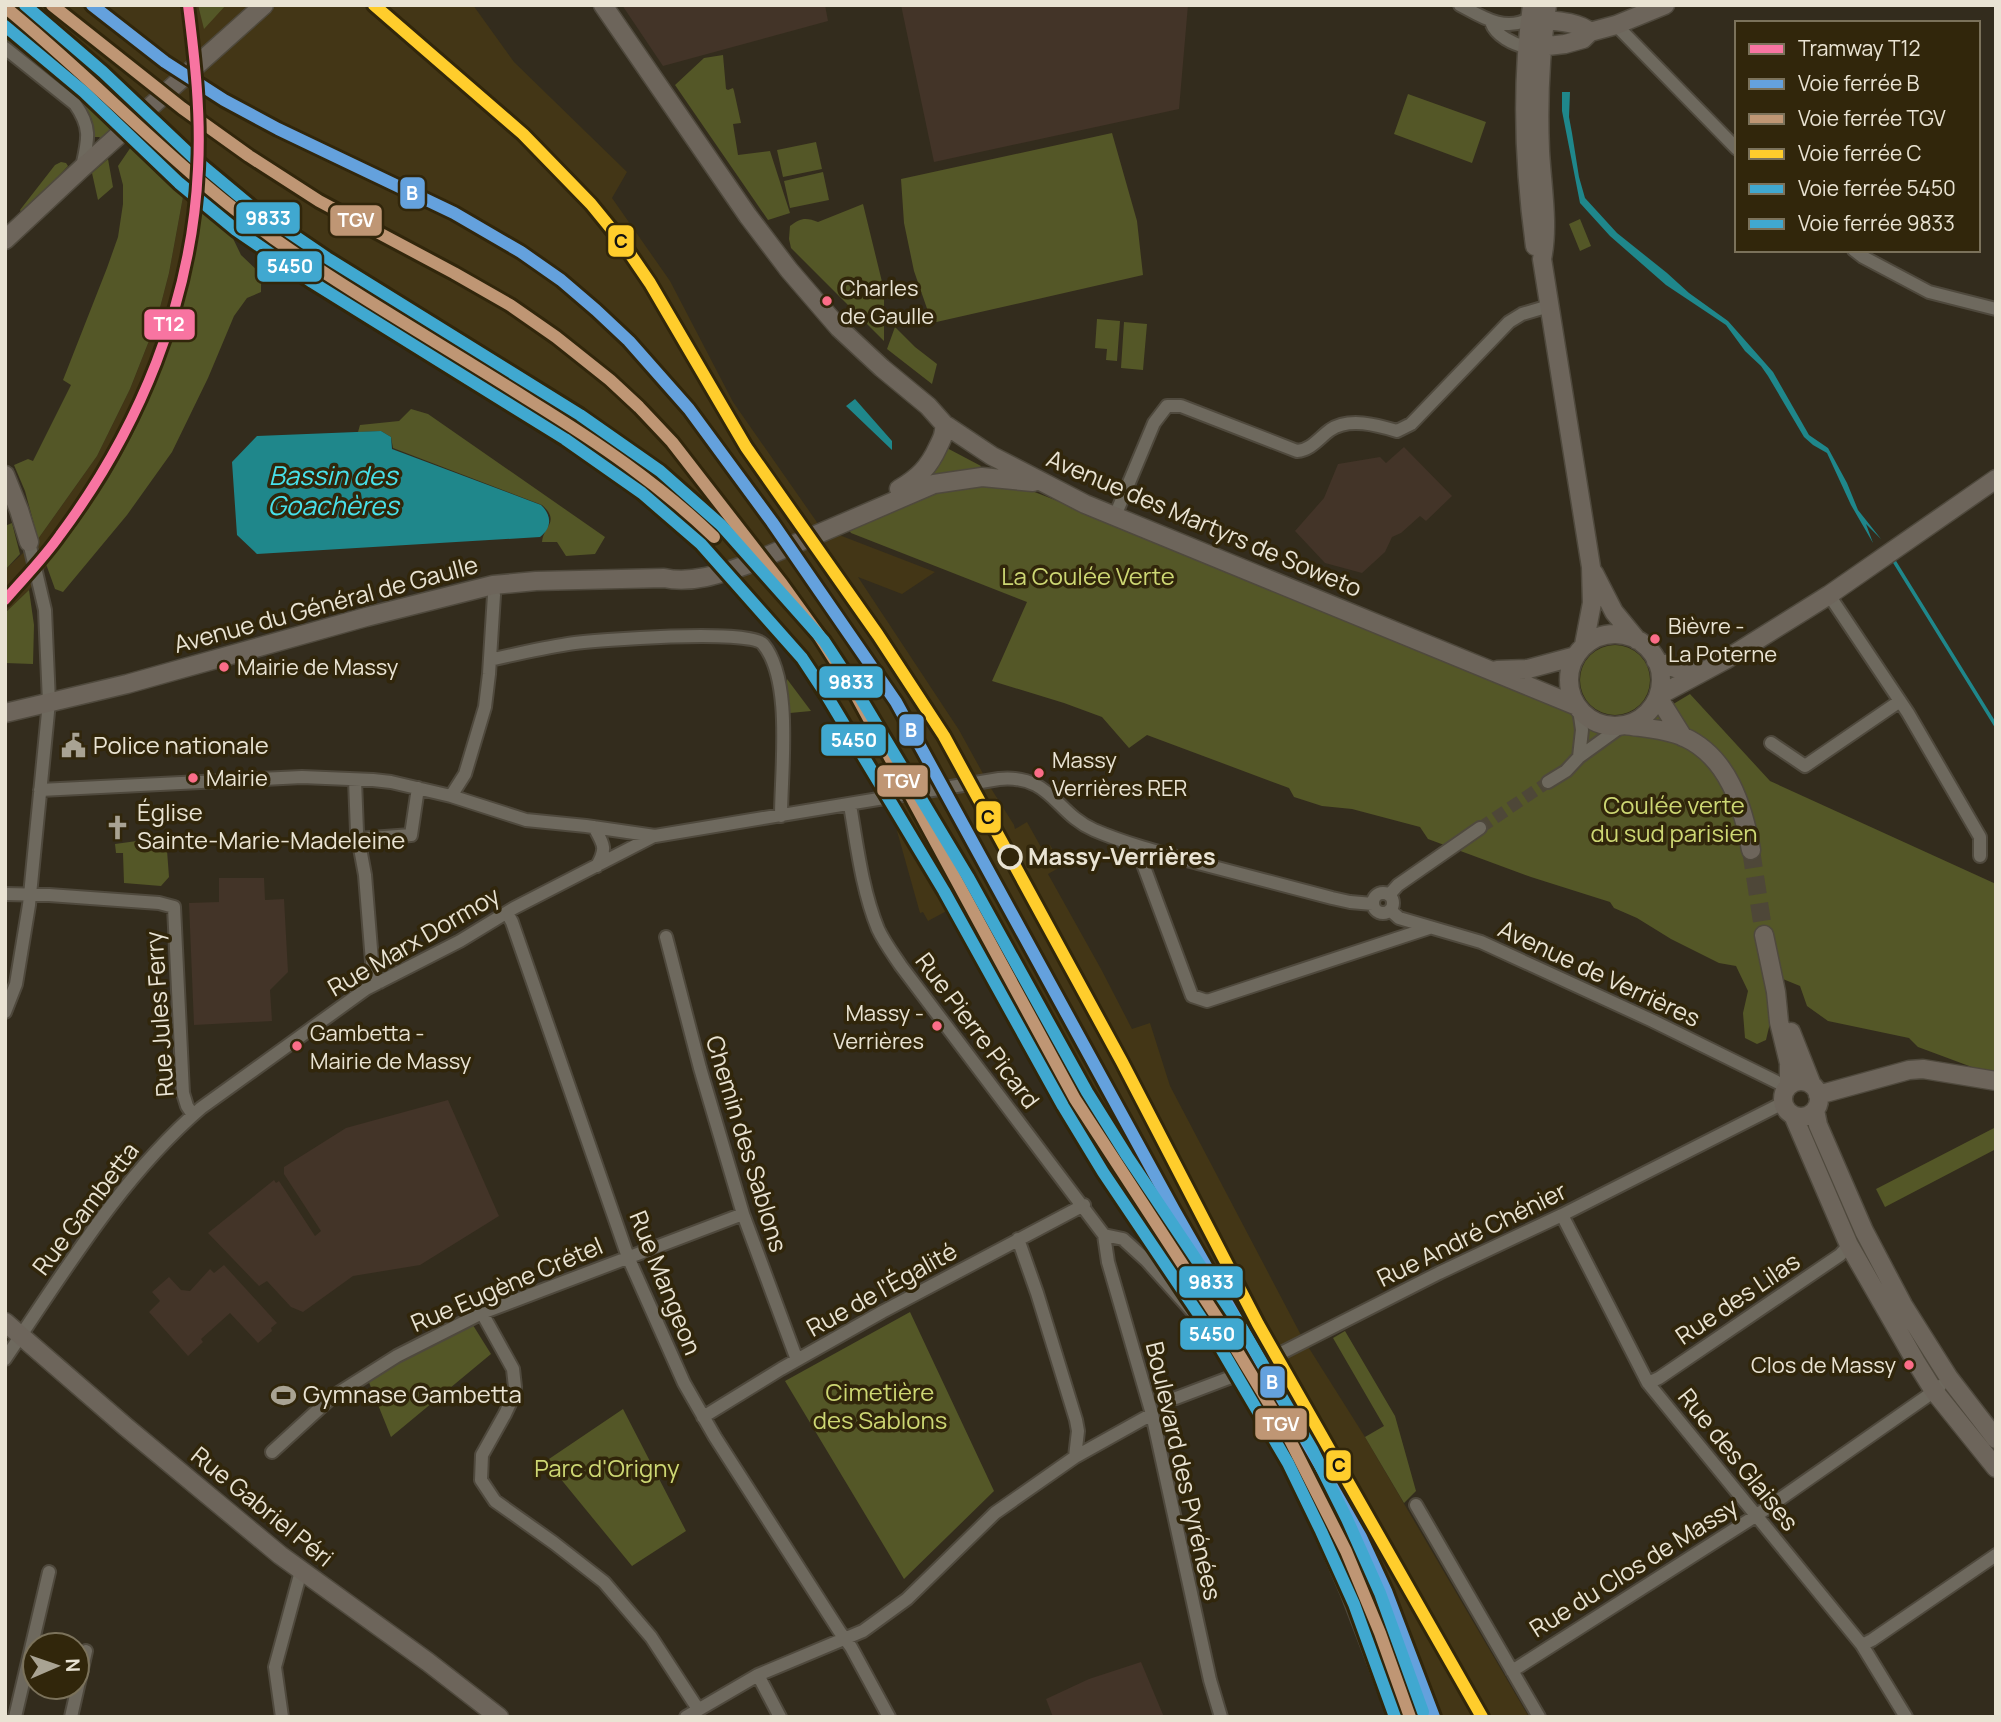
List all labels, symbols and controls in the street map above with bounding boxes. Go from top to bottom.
legend [1735,21,1980,252]
text: Tramway T12 [1798,34,1921,62]
text: Voie ferrée B [1798,69,1919,97]
text: Voie ferrée TGV [1798,104,1946,132]
text: Voie ferrée C [1798,139,1921,167]
text: Voie ferrée 5450 [1798,174,1956,202]
line badge: B [399,176,426,210]
text: B [406,180,418,206]
line badge: 9833 [235,201,301,235]
line badge: TGV [329,204,383,237]
text: 9833 [245,205,291,231]
text: TGV [337,207,375,233]
text: Voie ferrée 9833 [1798,209,1955,237]
line badge: C [607,224,635,258]
text: C [614,228,628,254]
line badge: 5450 [256,250,323,283]
text: 5450 [267,253,313,279]
place label: Charles de Gaulle [840,273,934,331]
marker: Charles de Gaulle [820,294,834,308]
line badge: T12 [143,308,196,341]
text: T12 [153,311,185,337]
street label: Avenue des Martyrs de Soweto [1042,441,1367,604]
water label: Bassin des Goachères [267,457,401,523]
street label: Avenue du Général de Gaulle [170,547,481,660]
park label: La Coulée Verte [1001,559,1175,592]
place label: Bièvre - La Poterne [1668,611,1777,669]
marker: Bièvre - La Poterne [1648,632,1662,646]
place label: Mairie de Massy [237,652,399,682]
marker: Mairie de Massy [217,660,231,674]
line badge: 9833 [818,665,884,699]
text: 9833 [828,669,874,695]
line badge: B [898,713,925,747]
text: B [905,717,917,743]
line badge: 5450 [820,723,887,757]
text: 5450 [831,727,877,753]
place label: Police nationale [93,728,269,761]
public building icon: Police nationale [59,732,87,760]
place label: Massy Verrières RER [1052,745,1187,803]
place label: Mairie [206,763,268,793]
line badge: TGV [876,764,929,798]
marker: Massy Verrières RER [1032,766,1046,780]
text: TGV [883,768,921,794]
marker: Mairie [186,771,200,785]
park label: Coulée verte du sud parisien [1590,788,1758,849]
place label: Église Sainte-Marie-Madeleine [137,795,405,856]
line badge: C [975,800,1002,834]
text: C [981,804,995,830]
church icon: Église Sainte-Marie-Madeleine [103,813,131,841]
place label: Massy-Verrières [1028,839,1216,872]
marker: Massy-Verrières [998,845,1022,869]
street label: Rue Marx Dormoy [321,878,506,1003]
street label: Avenue de Verrières [1493,911,1706,1034]
street label: Rue Jules Ferry [136,930,181,1098]
street label: Rue Pierre Picard [909,945,1048,1115]
place label: Massy - Verrières [833,998,924,1056]
place label: Gambetta - Mairie de Massy [310,1018,472,1076]
marker: Massy - Verrières [930,1019,944,1033]
street label: Chemin des Sablons [699,1031,796,1256]
marker: Gambetta - Mairie de Massy [290,1039,304,1053]
street label: Rue Gambetta [24,1135,146,1281]
street label: Rue André Chénier [1371,1173,1572,1294]
street label: Rue Mangeon [622,1205,710,1359]
street label: Rue Eugène Crétel [405,1228,608,1339]
street label: Rue de l'Égalité [800,1234,962,1344]
street label: Rue des Lilas [1669,1244,1806,1351]
line badge: 9833 [1178,1265,1244,1299]
text: 9833 [1188,1269,1234,1295]
line badge: 5450 [1179,1317,1245,1351]
text: 5450 [1189,1321,1235,1347]
street label: Boulevard des Pyrénées [1139,1338,1230,1603]
place label: Clos de Massy [1751,1350,1896,1380]
marker: Clos de Massy [1902,1358,1916,1372]
line badge: B [1259,1365,1286,1399]
text: B [1266,1369,1278,1395]
park label: Cimetière des Sablons [813,1375,947,1436]
place label: Gymnase Gambetta [303,1377,522,1410]
sports icon: Gymnase Gambetta [269,1381,297,1409]
street label: Rue des Glaises [1671,1381,1807,1537]
line badge: TGV [1254,1407,1308,1441]
text: TGV [1262,1411,1300,1437]
street label: Rue Gabriel Péri [185,1438,341,1573]
line badge: C [1325,1449,1352,1482]
park label: Parc d'Origny [534,1451,680,1484]
text: C [1332,1452,1346,1478]
street label: Rue du Clos de Massy [1523,1489,1744,1644]
north arrow [21,1631,91,1701]
text: N [60,1658,86,1673]

